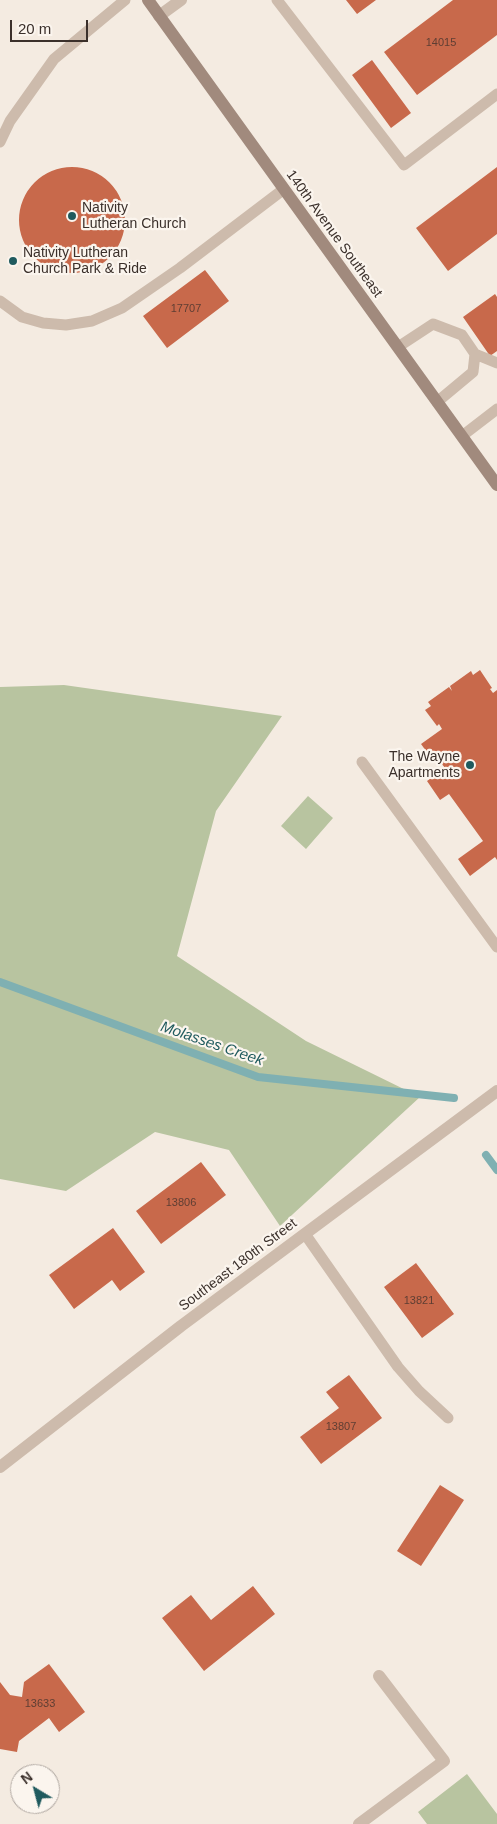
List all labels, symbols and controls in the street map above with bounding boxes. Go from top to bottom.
scale bar [12,10,90,42]
text: 20 m [18,20,51,37]
house number: 14015 [426,36,456,50]
street label: 140th Avenue Southeast [282,167,386,301]
place label: Nativity Lutheran Church [82,200,186,232]
marker: Nativity Lutheran Church [66,210,78,222]
place label: Nativity Lutheran Church Park & Ride [23,245,147,278]
marker: Nativity Lutheran Church Park & Ride [7,255,19,267]
house number: 17707 [171,302,201,316]
place label: The Wayne Apartments [388,749,460,782]
marker: The Wayne Apartments [464,759,476,771]
water label: Molasses Creek [158,1018,266,1070]
house number: 13806 [166,1196,196,1210]
street label: Southeast 180th Street [176,1215,300,1315]
house number: 13821 [404,1294,434,1308]
house number: 13807 [326,1420,356,1434]
house number: 13633 [25,1697,55,1711]
north arrow [10,1764,60,1814]
text: N [18,1768,35,1787]

